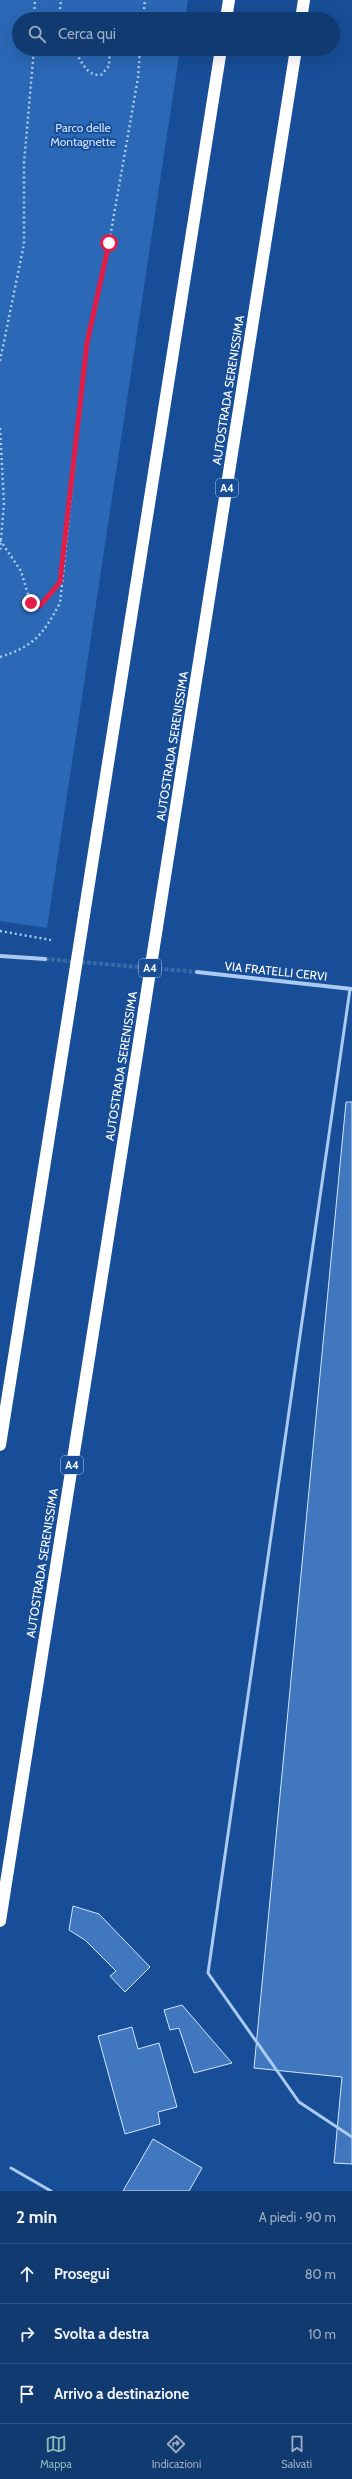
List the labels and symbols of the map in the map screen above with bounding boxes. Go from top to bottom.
park label: Parco delle Montagnette [50,120,116,149]
route start [100,234,118,252]
street label: AUTOSTRADA SERENISSIMA [209,314,247,466]
road number: A4 [216,479,238,497]
route end [22,594,40,612]
street label: AUTOSTRADA SERENISSIMA [153,670,191,822]
street label: VIA FRATELLI CERVI [224,958,328,984]
road number: A4 [139,959,161,977]
street label: AUTOSTRADA SERENISSIMA [102,990,140,1142]
road number: A4 [61,1456,83,1474]
street label: AUTOSTRADA SERENISSIMA [23,1487,61,1639]

